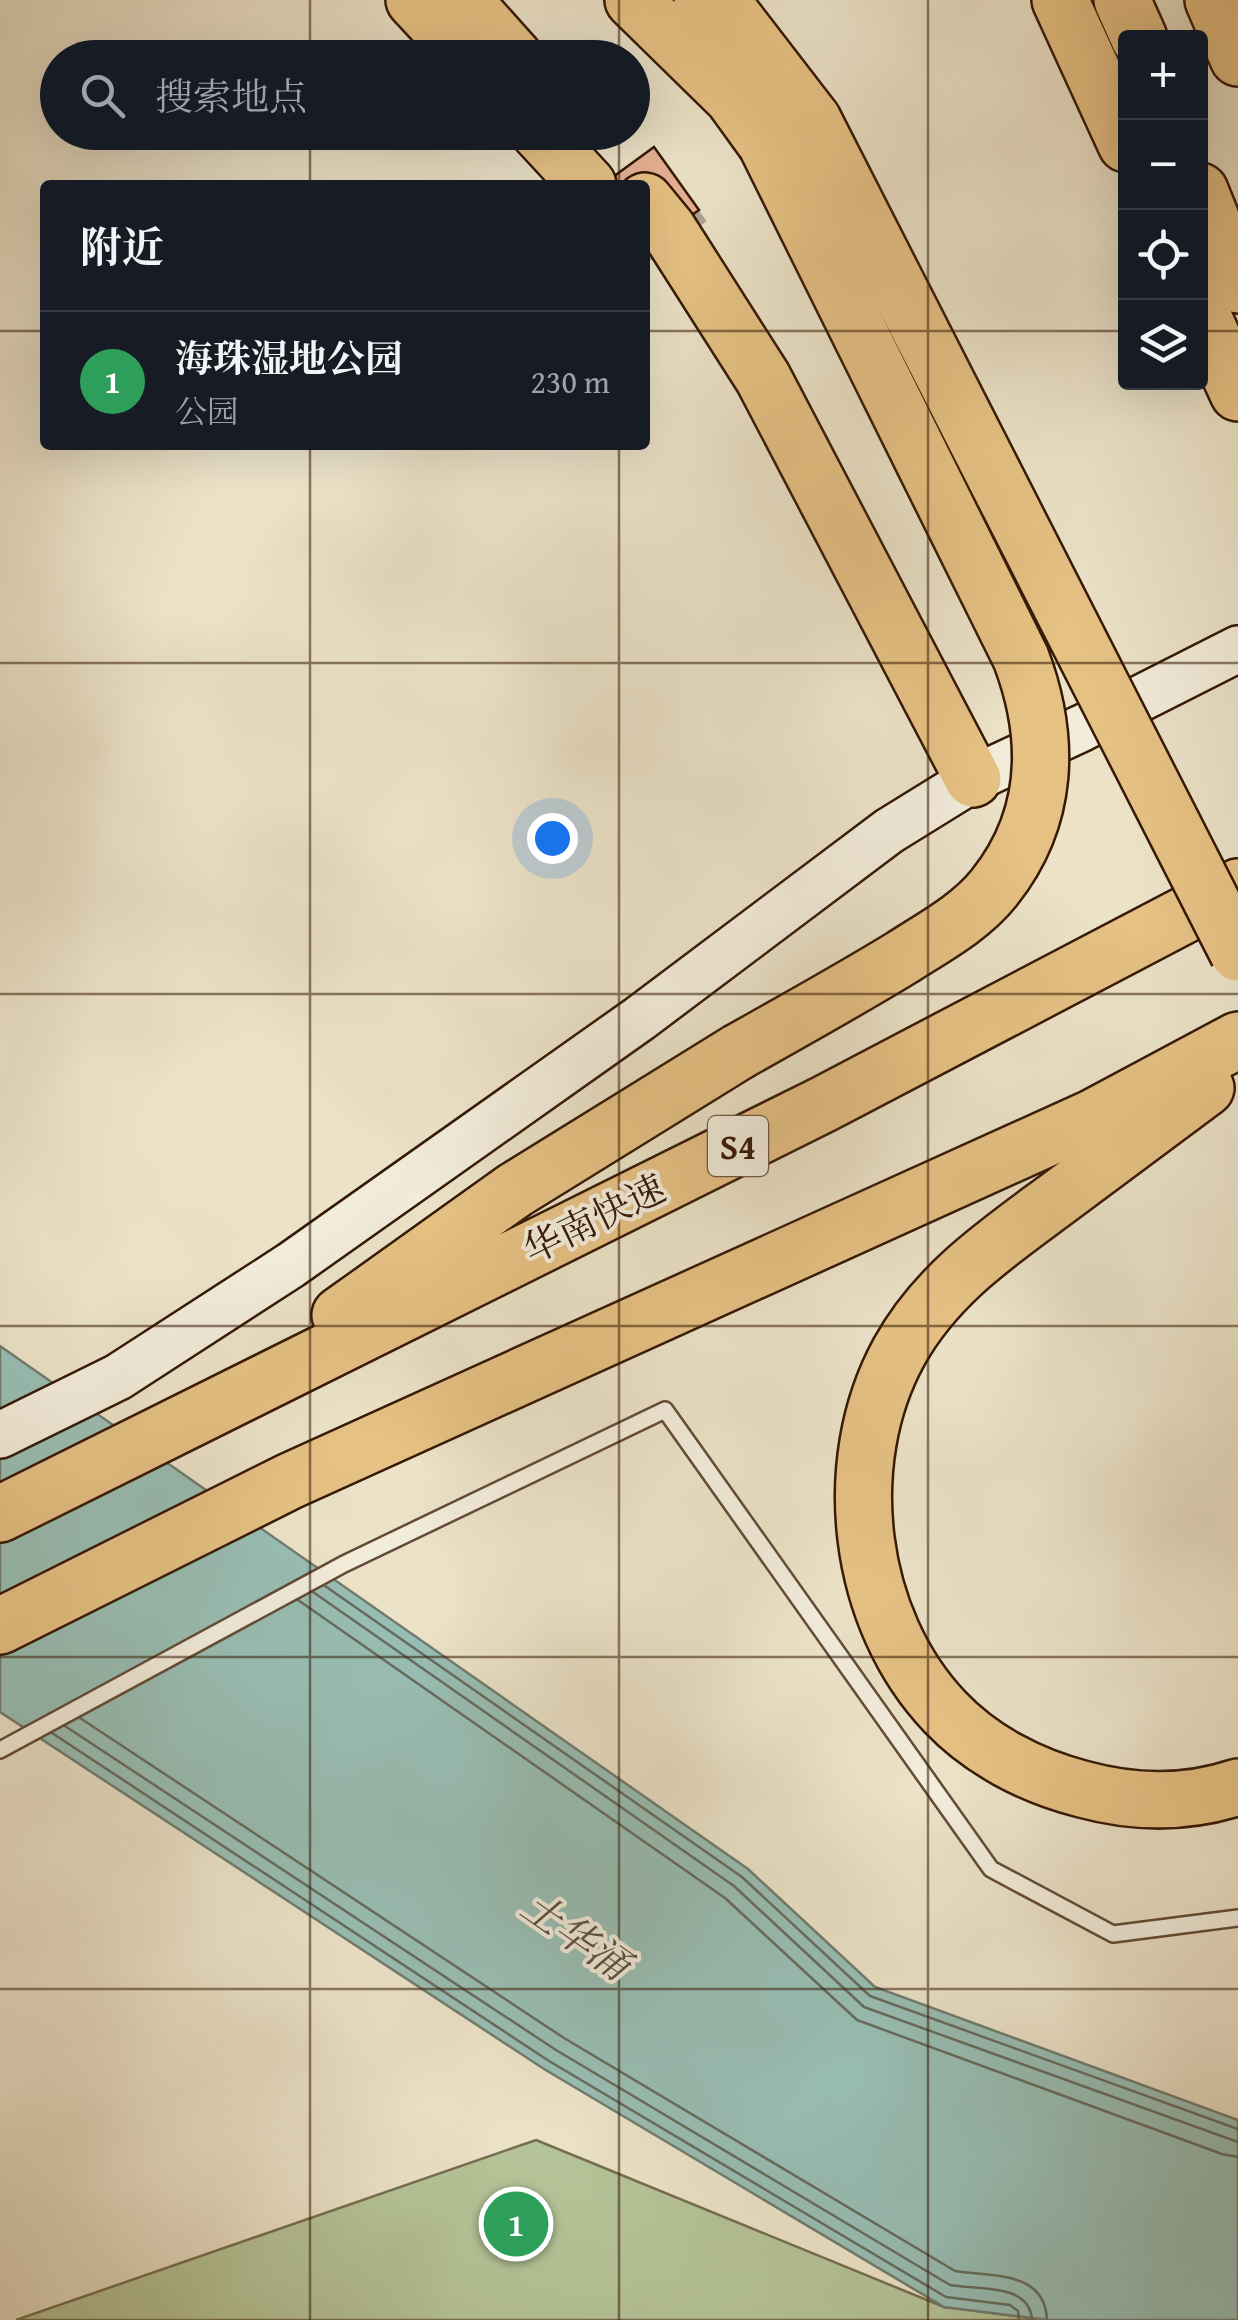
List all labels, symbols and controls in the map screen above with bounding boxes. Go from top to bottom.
map controls [1118,30,1208,390]
button: + [1118,30,1208,120]
search box [40,40,650,150]
icon: search [75,68,130,123]
text: 搜索地点 [155,68,307,124]
button: − [1118,120,1208,210]
button: locate [1118,210,1208,300]
text: 附近 [80,216,164,277]
button: layers [1118,300,1208,390]
text: 海珠湿地公园 [175,330,403,386]
text: 1 [104,358,121,405]
text: 230 m [531,358,610,405]
text: 公园 [175,388,239,435]
your location [527,813,578,864]
road number: S4 [708,1116,768,1176]
street label: 华南快速 [513,1160,675,1276]
water label: 土华涌 [510,1876,645,1996]
pin: 1 [484,2186,548,2262]

